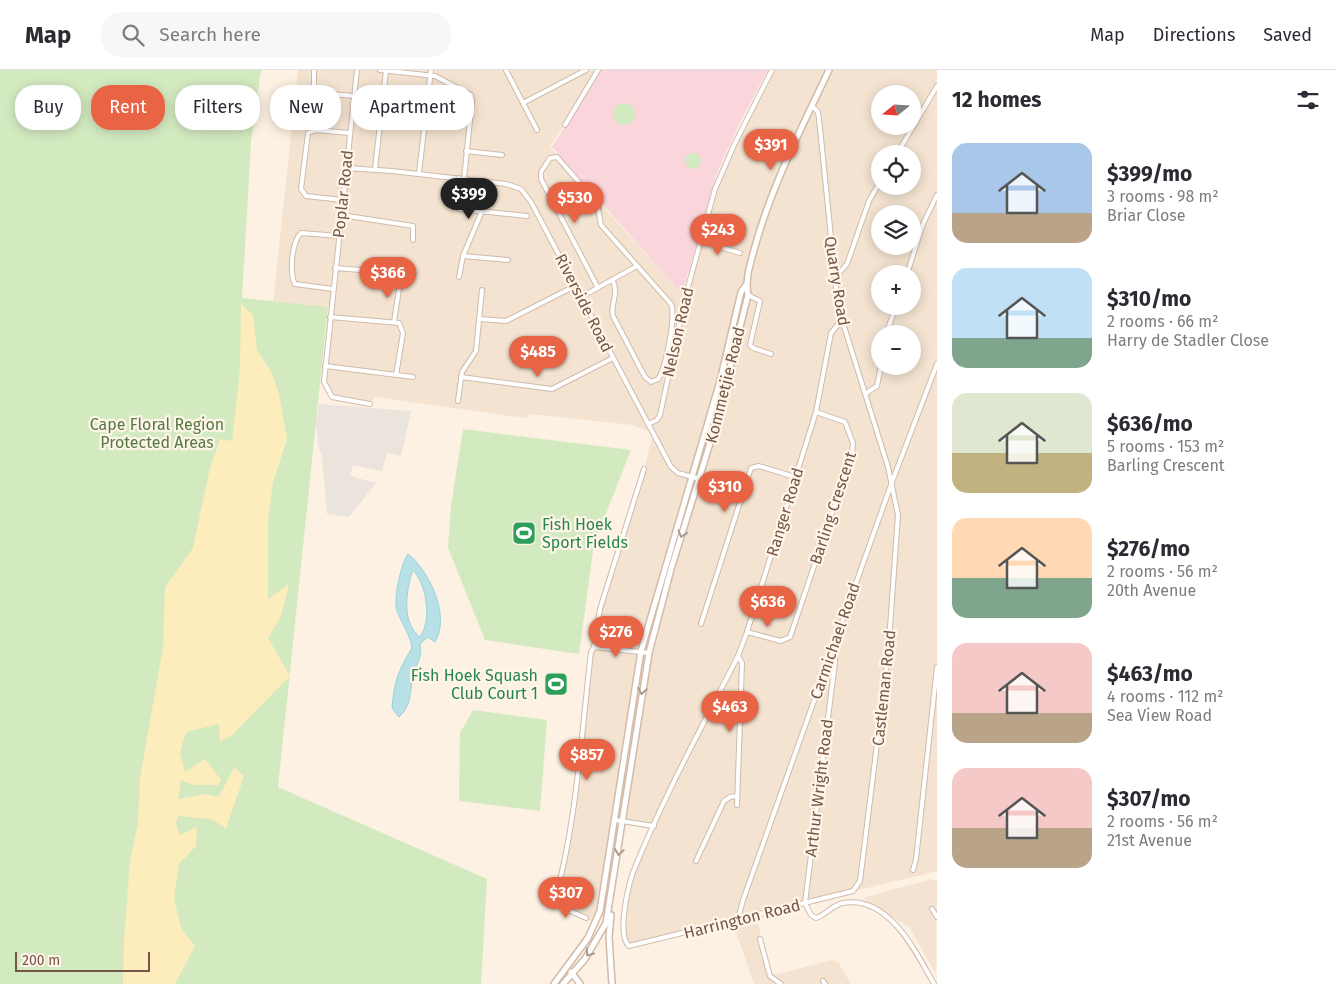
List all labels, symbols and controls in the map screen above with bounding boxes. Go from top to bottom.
search box [101,12,451,57]
text: Map [25,21,71,49]
icon: search [119,21,147,49]
text: Search here [159,23,261,46]
text: Map [1090,24,1125,46]
text: Directions [1153,24,1235,46]
text: Saved [1263,24,1312,46]
chip: Buy [15,85,81,130]
chip: Rent [91,85,165,130]
chip: Filters [175,85,260,130]
chip: New [270,85,341,130]
chip: Apartment [351,85,474,130]
north arrow [871,85,921,135]
map controls [871,85,921,375]
icon: filters [1294,86,1322,114]
text: 12 homes [952,87,1041,113]
pin: $391 [741,128,801,171]
text: $391 [755,135,788,154]
button: locate [871,145,921,195]
street label: Poplar Road [329,149,357,239]
text: $399/mo [1107,161,1192,187]
icon: home [992,163,1052,223]
pin: $399 [439,178,499,220]
pin: $530 [545,182,605,224]
text: $399 [452,184,486,203]
text: 3 rooms · 98 m² [1107,187,1219,206]
text: $530 [558,188,592,207]
button: layers [871,205,921,255]
text: Briar Close [1107,206,1185,225]
pin: $243 [688,214,748,256]
text: $243 [701,220,735,239]
street label: Quarry Road [821,235,853,327]
street label: Riverside Road [551,251,617,355]
pin: $366 [358,256,418,299]
text: $366 [370,263,406,282]
button: + [871,265,921,315]
street label: Nelson Road [658,285,698,379]
text: $310/mo [1107,286,1191,312]
icon: home [992,288,1052,348]
text: 2 rooms · 66 m² [1107,312,1218,331]
street label: Kommetjie Road [701,325,749,445]
button: − [871,325,921,375]
text: Harry de Stadler Close [1107,331,1269,350]
pin: $485 [508,336,568,378]
text: $485 [520,342,556,361]
text: $636/mo [1107,411,1193,437]
icon: home [992,413,1052,473]
park label: Cape Floral Region Protected Areas [90,415,224,452]
text: 5 rooms · 153 m² [1107,437,1224,456]
street label: Barling Crescent [806,449,860,567]
text: Barling Crescent [1107,456,1225,475]
street label: Ranger Road [763,465,807,559]
pin: $310 [695,470,755,513]
text: $310 [708,477,742,496]
place label: Fish Hoek Sport Fields [542,515,628,552]
sports icon: Fish Hoek Sport Fields [511,520,537,546]
one-way arrow [678,529,688,538]
text: $276/mo [1107,536,1190,562]
icon: home [992,538,1052,598]
text: 2 rooms · 56 m² [1107,562,1218,581]
street label: Carmichael Road [806,580,864,702]
text: 20th Avenue [1107,581,1196,600]
pin: $636 [738,586,798,628]
text: $636 [751,592,786,611]
pin: $276 [586,616,646,658]
text: $276 [600,622,632,641]
street label: Castleman Road [868,629,900,747]
text: $463/mo [1107,661,1193,687]
icon: home [992,663,1052,723]
place label: Fish Hoek Squash Club Court 1 [411,666,538,703]
sports icon: Fish Hoek Squash Club Court 1 [543,671,569,697]
one-way arrow [638,687,648,696]
text: 4 rooms · 112 m² [1107,687,1223,706]
pin: $463 [700,690,760,733]
text: $463 [712,697,748,716]
text: Sea View Road [1107,706,1212,725]
street label: Arthur Wright Road [801,718,837,858]
pin: $857 [557,738,617,781]
text: $857 [570,745,604,764]
text: $307/mo [1107,786,1191,812]
icon: home [992,788,1052,848]
text: 2 rooms · 56 m² [1107,812,1218,831]
text: 21st Avenue [1107,831,1192,850]
one-way arrow [614,848,624,856]
pin: $307 [536,876,596,919]
text: $307 [549,883,583,902]
street label: Harrington Road [682,895,802,943]
one-way arrow [586,948,595,957]
scale bar [15,949,150,972]
text: 200 m [22,952,60,969]

